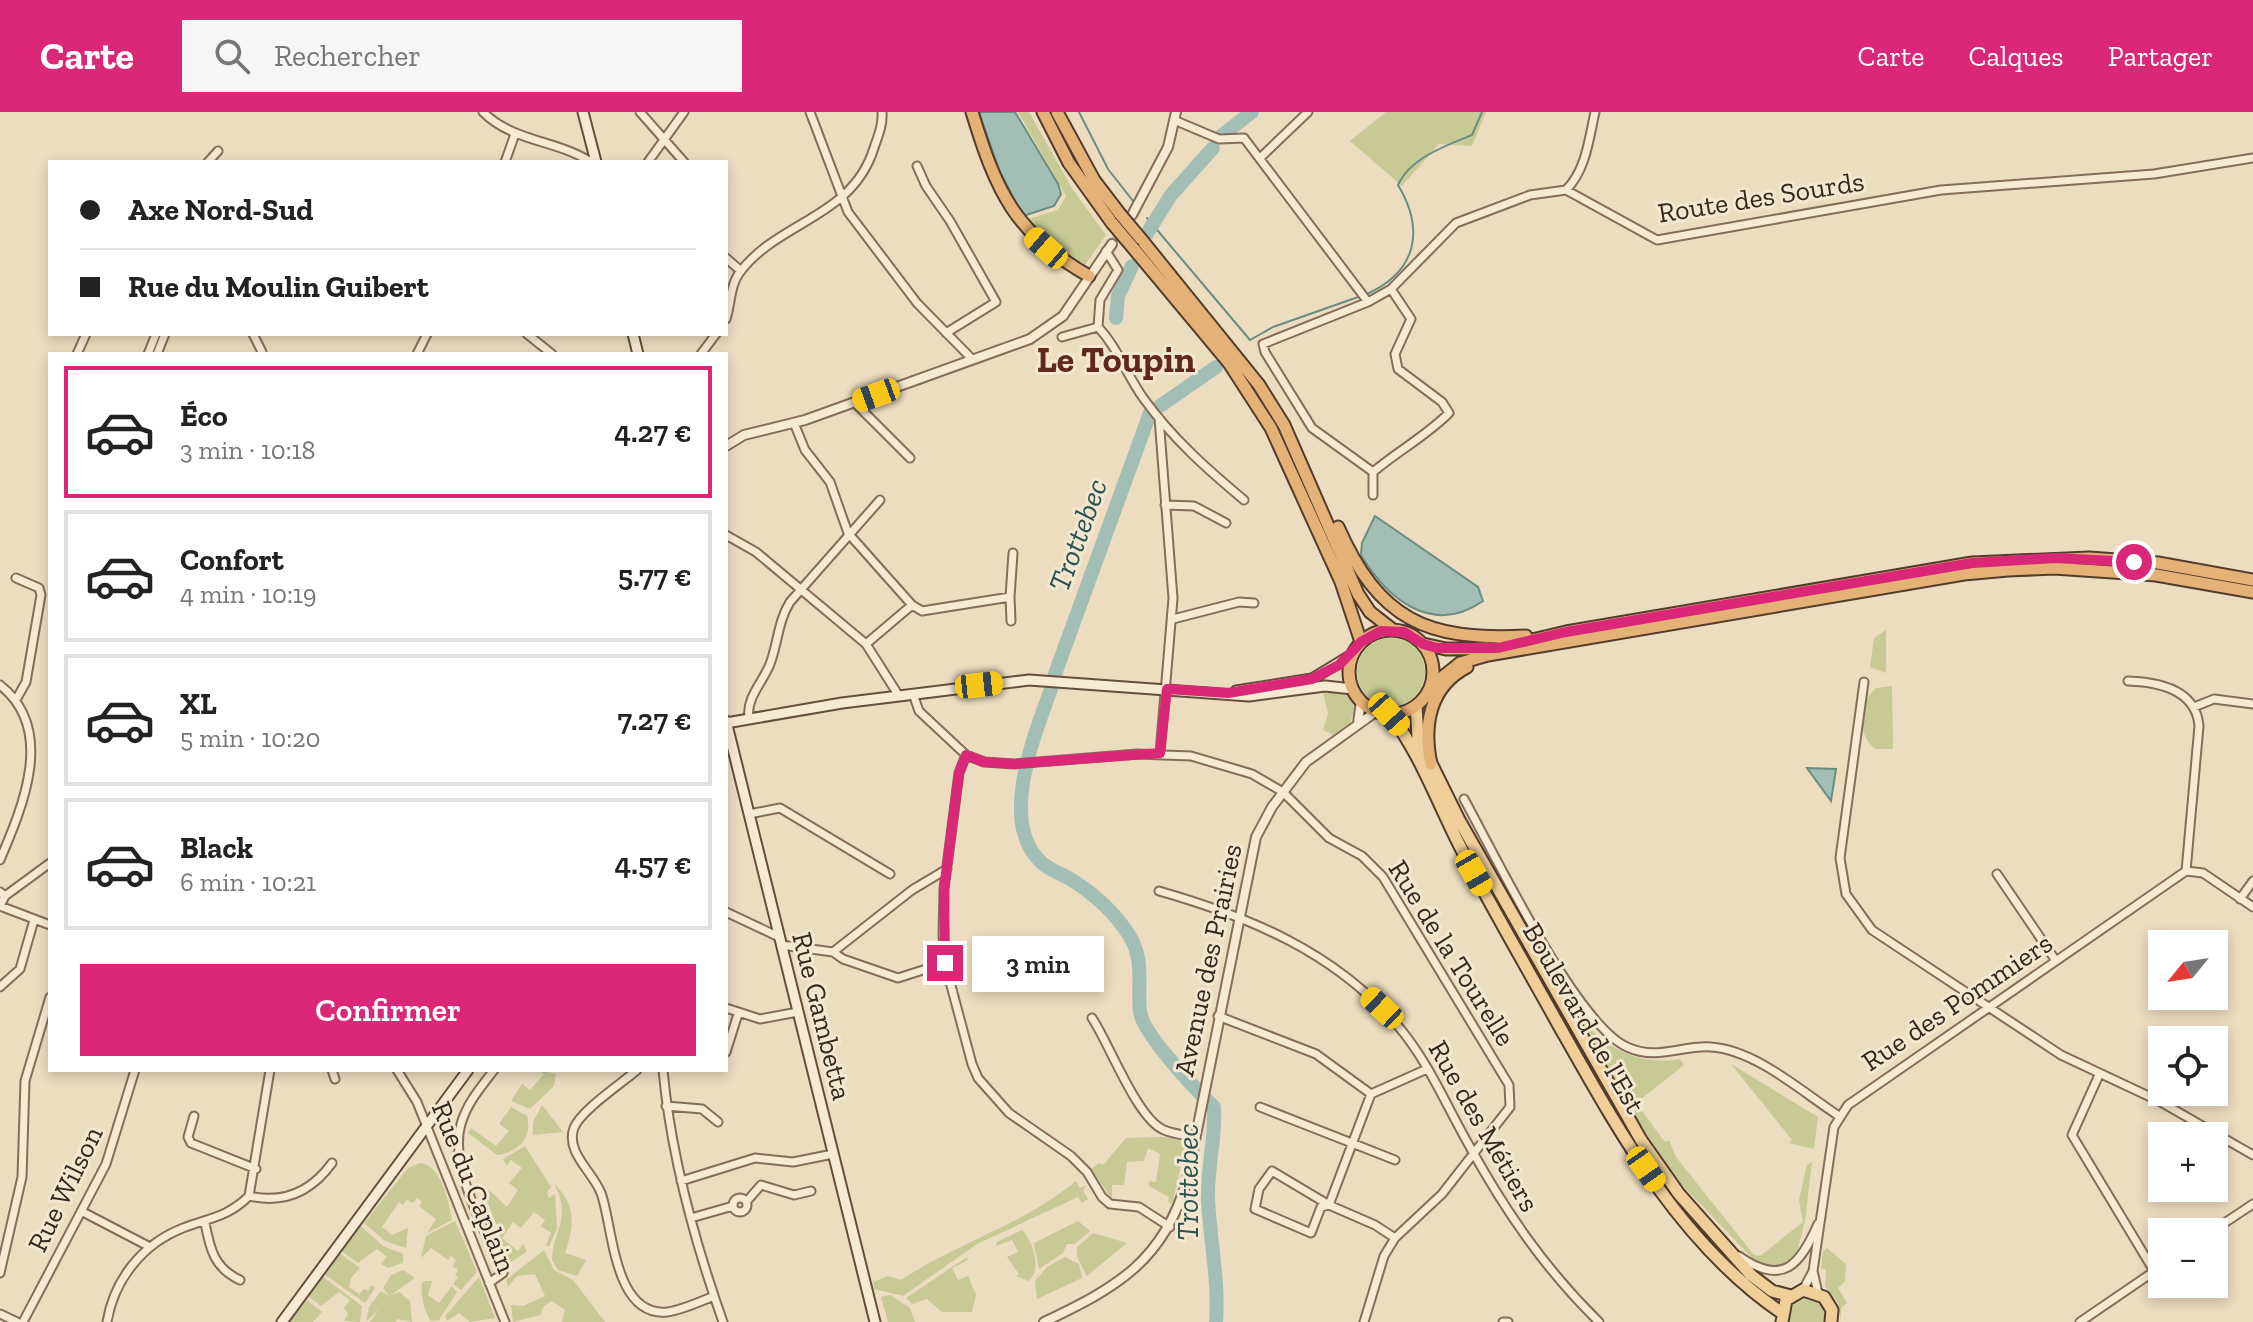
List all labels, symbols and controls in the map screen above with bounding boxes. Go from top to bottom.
search box [182,20,742,92]
text: Carte [40,33,134,79]
icon: search [210,34,254,78]
text: Rechercher [274,38,421,74]
text: Carte [1858,40,1924,73]
text: Calques [1968,40,2064,73]
text: Partager [2108,40,2213,73]
street label: Route des Sourds [1655,164,1867,230]
text: Axe Nord-Sud [128,192,313,228]
car [1020,223,1072,273]
text: Rue du Moulin Guibert [128,269,429,305]
district label: Le Toupin [1037,338,1195,381]
car [849,376,903,414]
icon: car [84,396,156,468]
text: Éco [180,398,228,434]
text: 4.27 € [614,414,692,450]
text: 3 min · 10:18 [180,434,316,466]
water label: Trottebec [1041,474,1115,596]
icon: car [84,540,156,612]
text: Confort [180,542,284,578]
route start [2116,544,2152,580]
text: 5.77 € [618,558,692,594]
text: 4 min · 10:19 [180,578,317,610]
car [954,671,1004,699]
icon: car [84,684,156,756]
text: XL [180,686,217,722]
car [1364,688,1414,740]
text: 7.27 € [618,702,692,738]
text: 5 min · 10:20 [180,722,321,754]
icon: car [84,828,156,900]
text: Black [180,830,253,866]
street label: Avenue des Prairies [1167,841,1249,1079]
text: 4.57 € [615,846,692,882]
car [1452,846,1496,900]
street label: Rue de la Tourelle [1382,854,1522,1052]
text: 6 min · 10:21 [180,866,316,898]
street label: Boulevard de l'Est [1516,917,1652,1120]
street label: Rue des Pommiers [1855,926,2059,1078]
street label: Rue Gambetta [785,929,859,1104]
north arrow [2148,930,2228,1010]
map controls [2148,930,2228,1298]
callout: 3 min [973,935,1105,991]
route end [927,945,963,981]
text: 3 min [1006,948,1070,980]
button: Confirmer [80,964,696,1056]
car [1356,983,1408,1033]
button: locate [2148,1026,2228,1106]
street label: Rue des Métiers [1422,1034,1546,1218]
street label: Rue du Caplain [425,1097,523,1277]
street label: Rue Wilson [21,1121,109,1257]
button: + [2148,1122,2228,1202]
water label: Trottebec [1170,1123,1206,1241]
car [1622,1142,1670,1196]
button: − [2148,1218,2228,1298]

